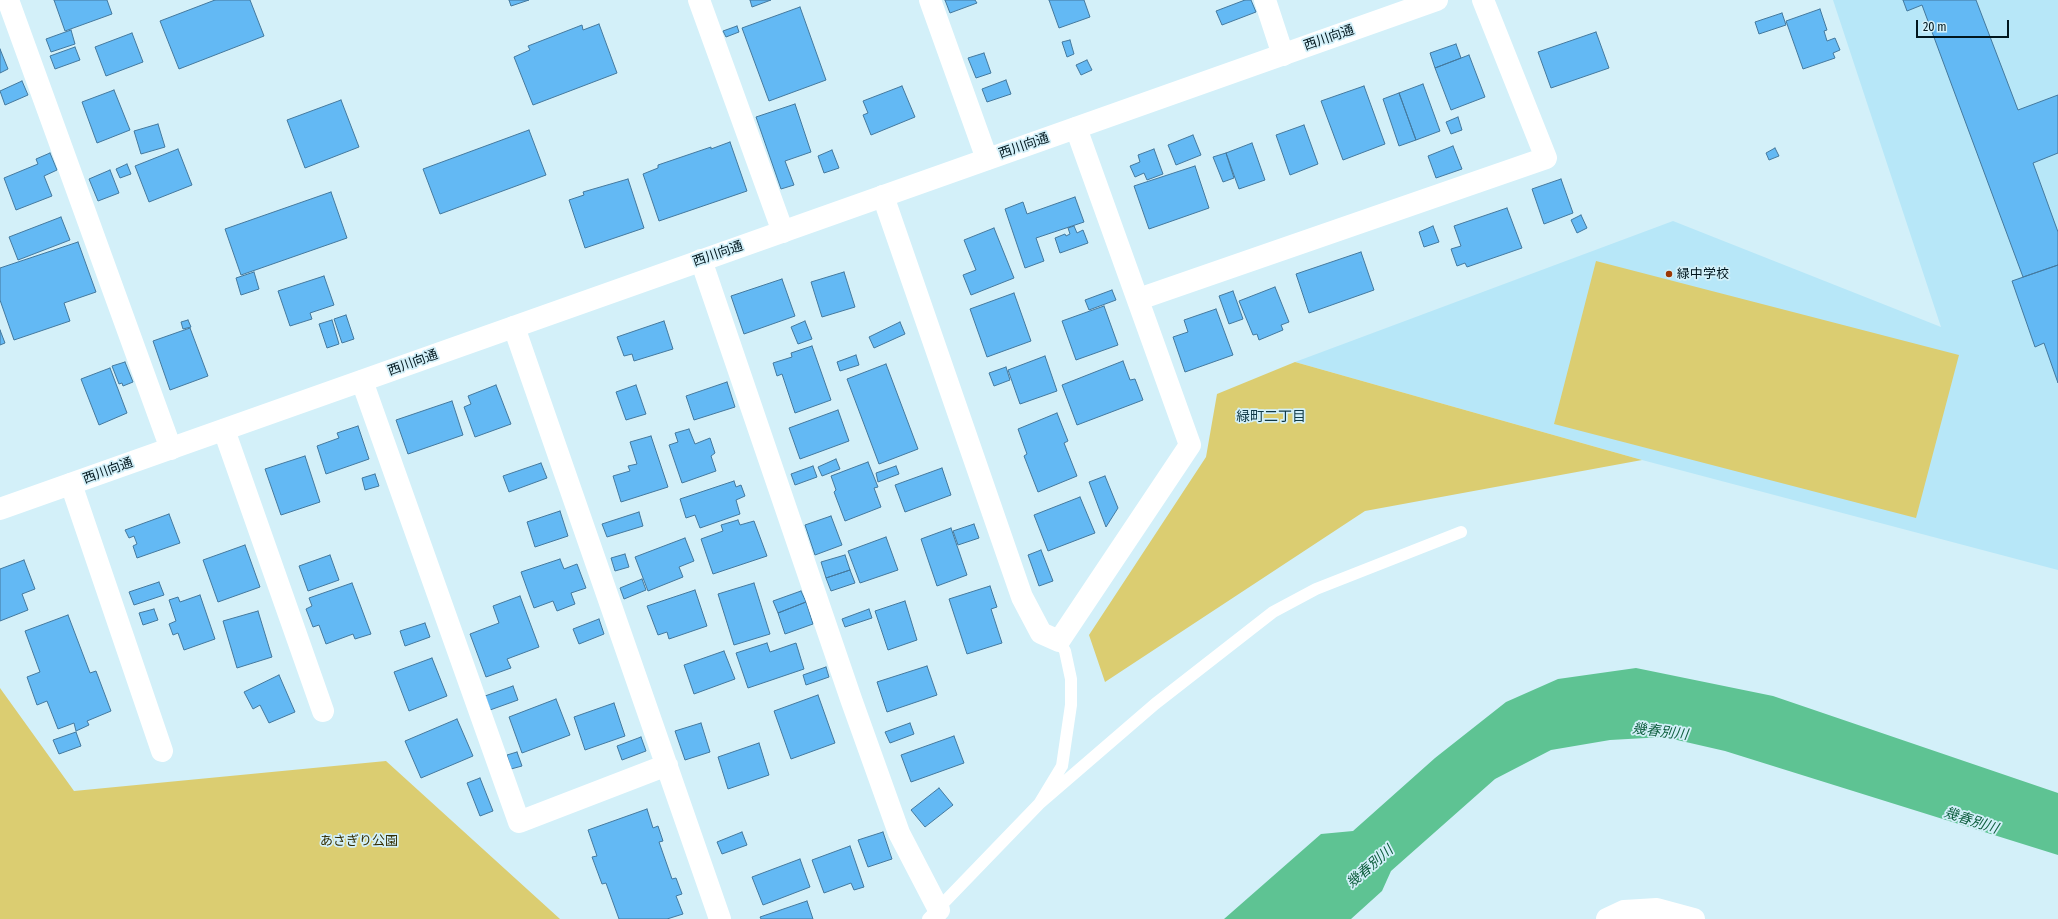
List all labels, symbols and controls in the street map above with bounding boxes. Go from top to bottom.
scale bar [1918,12,2011,38]
text: 20 m [1923,20,1947,34]
street label: 西川向通 [1302,22,1356,54]
street label: 西川向通 [997,130,1051,162]
street label: 西川向通 [691,238,745,270]
place label: 緑中学校 [1677,266,1729,282]
marker: 緑中学校 [1664,269,1674,279]
street label: 西川向通 [386,347,440,379]
district label: 緑町二丁目 [1236,409,1306,425]
street label: 西川向通 [81,455,135,487]
water label: 幾春別川 [1631,720,1689,744]
water label: 幾春別川 [1942,804,2000,838]
park label: あさぎり公園 [320,833,398,849]
water label: 幾春別川 [1343,842,1397,892]

